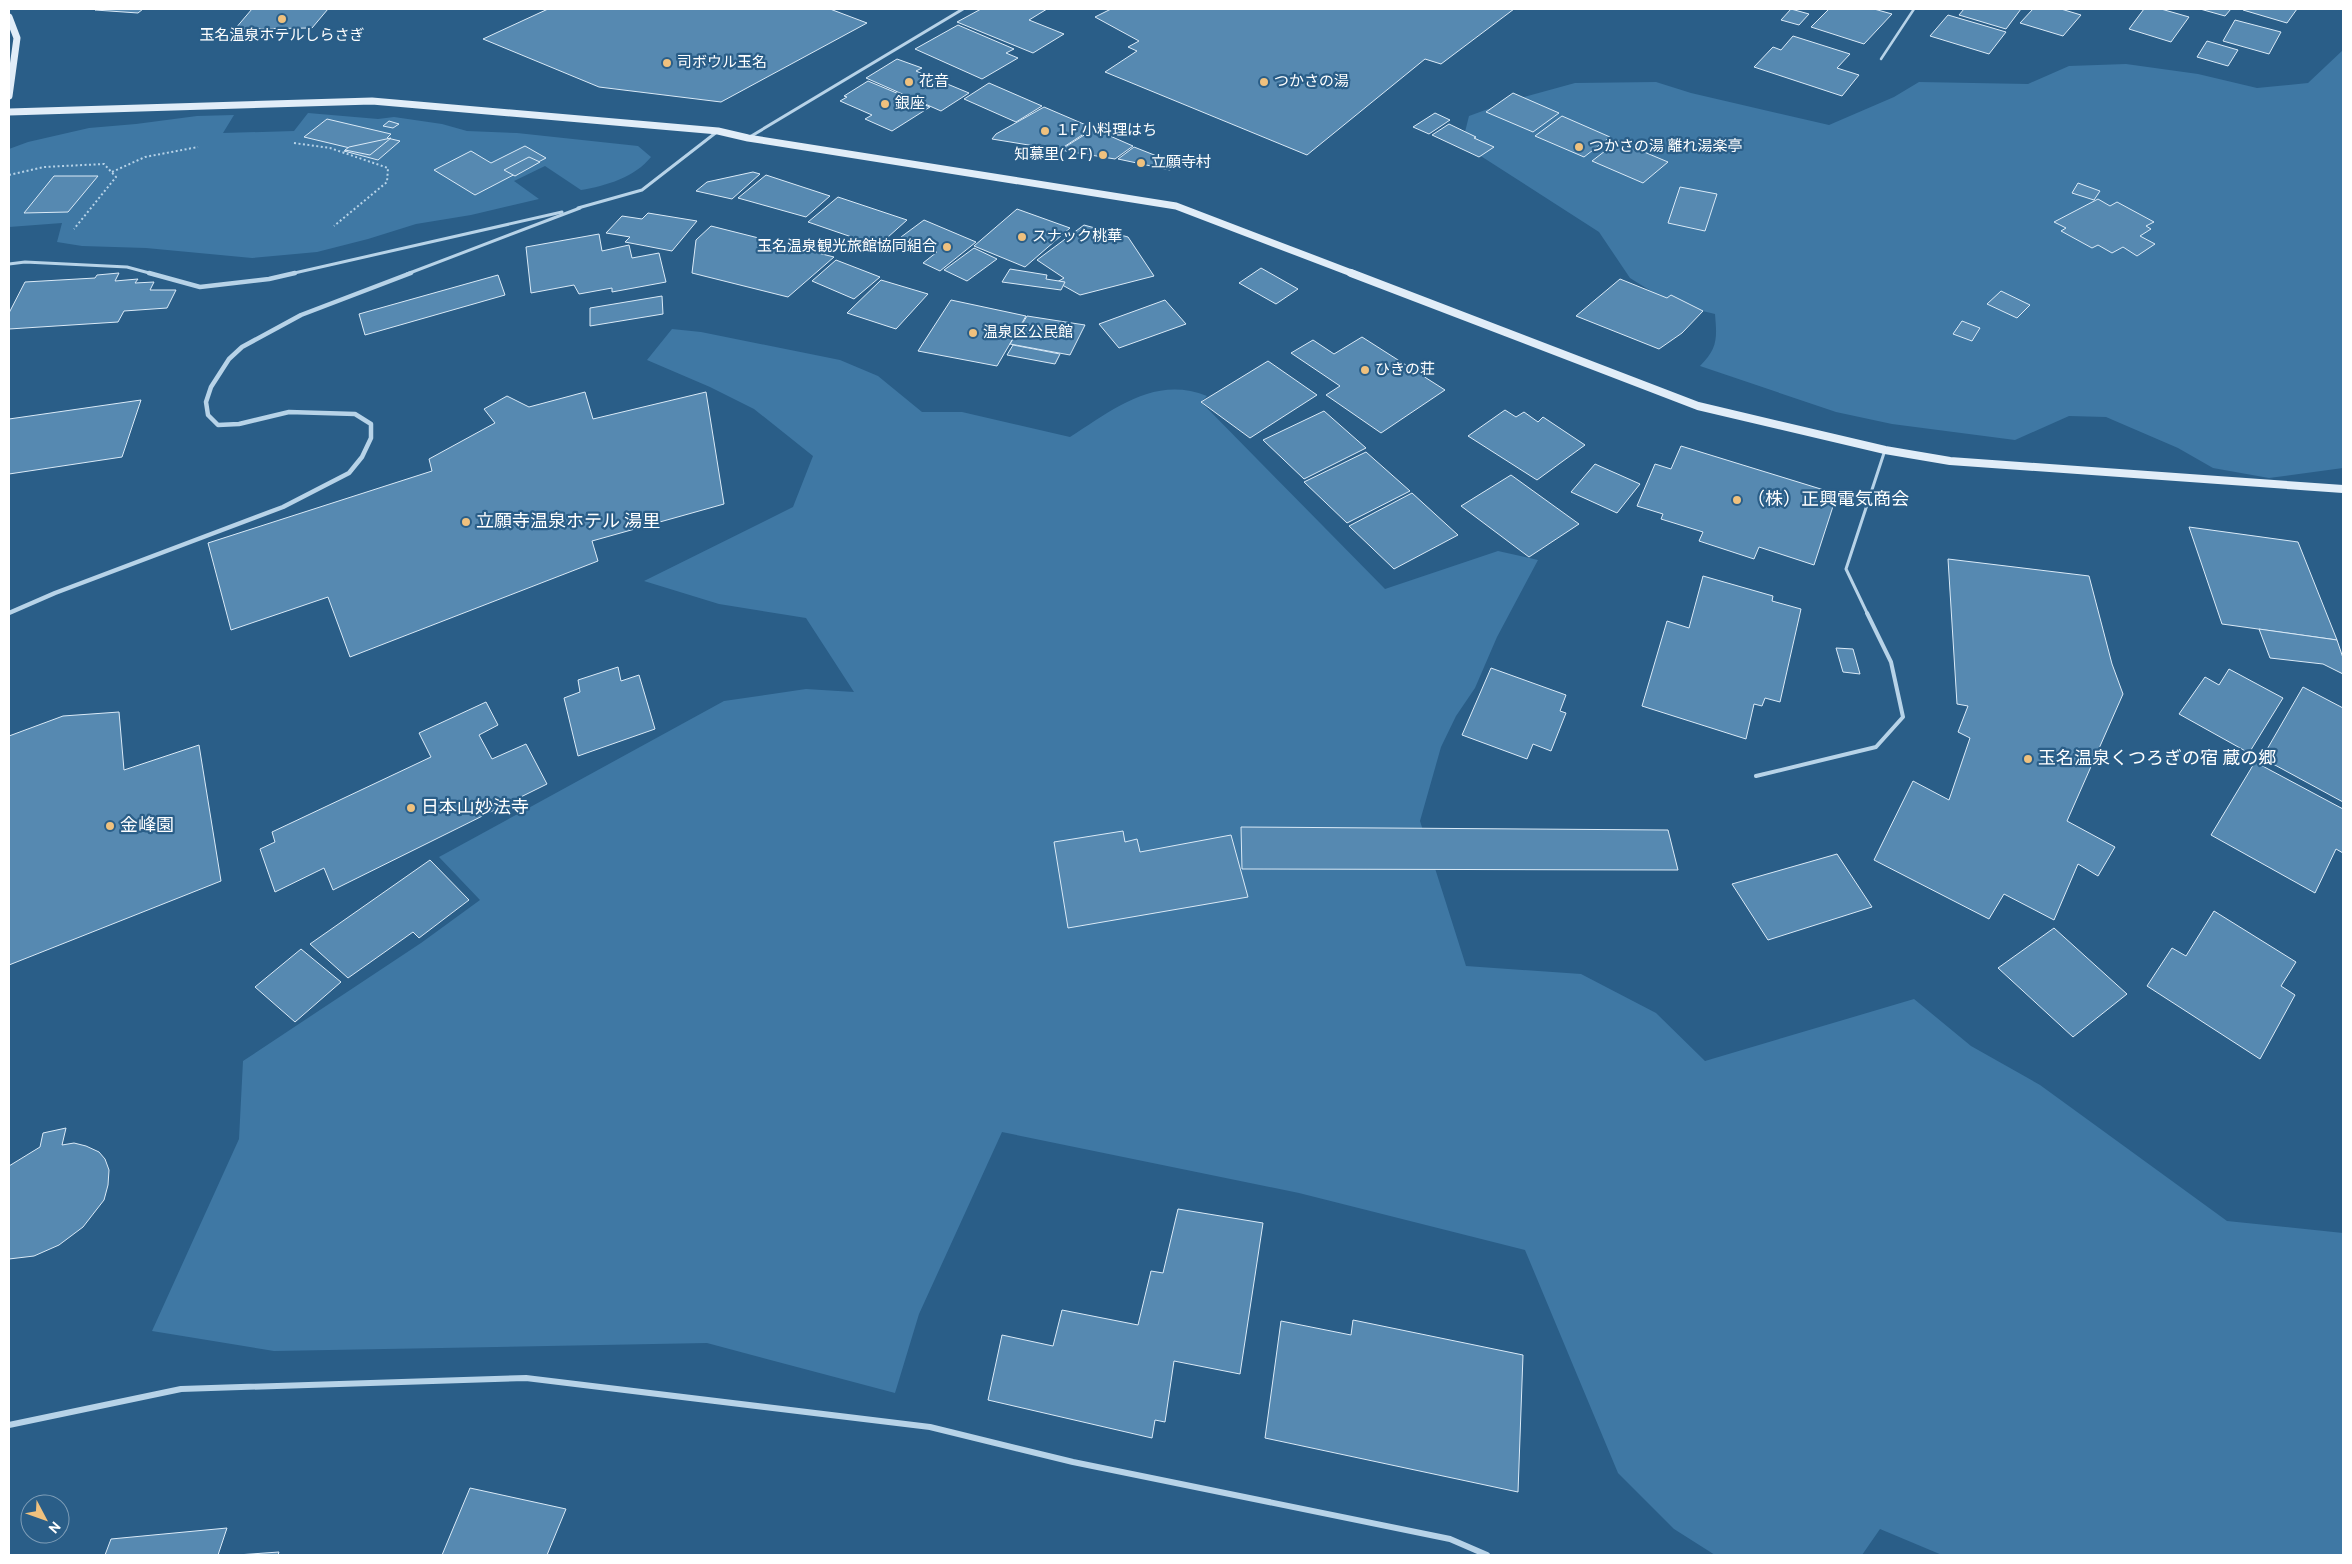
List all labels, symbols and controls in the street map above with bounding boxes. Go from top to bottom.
marker: 玉名温泉ホテルしらさぎ [276,13,288,25]
place label: 玉名温泉ホテルしらさぎ [199,27,365,46]
place label: 司ボウル玉名 [677,54,767,73]
marker: 司ボウル玉名 [661,57,673,69]
place label: 花音 [919,73,949,92]
place label: つかさの湯 [1274,73,1349,92]
marker: 花音 [903,76,915,88]
marker: つかさの湯 [1258,76,1270,88]
place label: 銀座 [895,95,925,114]
marker: 銀座 [879,98,891,110]
place label: １F 小料理はち [1055,121,1157,141]
marker: １F 小料理はち [1039,125,1051,137]
place label: つかさの湯 離れ湯楽亭 [1589,138,1743,157]
marker: つかさの湯 離れ湯楽亭 [1573,141,1585,153]
place label: 知慕里(２F) [1014,146,1093,165]
marker: 知慕里(２F) [1097,149,1109,161]
place label: 立願寺村 [1151,153,1211,173]
marker: 立願寺村 [1135,157,1147,169]
place label: スナック桃華 [1032,228,1122,247]
marker: スナック桃華 [1016,231,1028,243]
place label: 玉名温泉観光旅館協同組合 [757,237,937,257]
marker: 玉名温泉観光旅館協同組合 [941,241,953,253]
place label: 温泉区公民館 [983,324,1073,343]
marker: 温泉区公民館 [967,327,979,339]
place label: ひきの荘 [1375,361,1435,380]
marker: ひきの荘 [1359,364,1371,376]
place label: （株）正興電気商会 [1747,489,1909,512]
marker: （株）正興電気商会 [1731,494,1743,506]
place label: 立願寺温泉ホテル 湯里 [476,511,660,534]
marker: 立願寺温泉ホテル 湯里 [460,516,472,528]
place label: 玉名温泉くつろぎの宿 蔵の郷 [2038,748,2276,771]
marker: 玉名温泉くつろぎの宿 蔵の郷 [2022,753,2034,765]
place label: 日本山妙法寺 [421,797,529,820]
marker: 日本山妙法寺 [405,802,417,814]
place label: 金峰園 [120,815,174,838]
marker: 金峰園 [104,820,116,832]
north arrow [20,1494,70,1544]
text: N [44,1517,63,1536]

